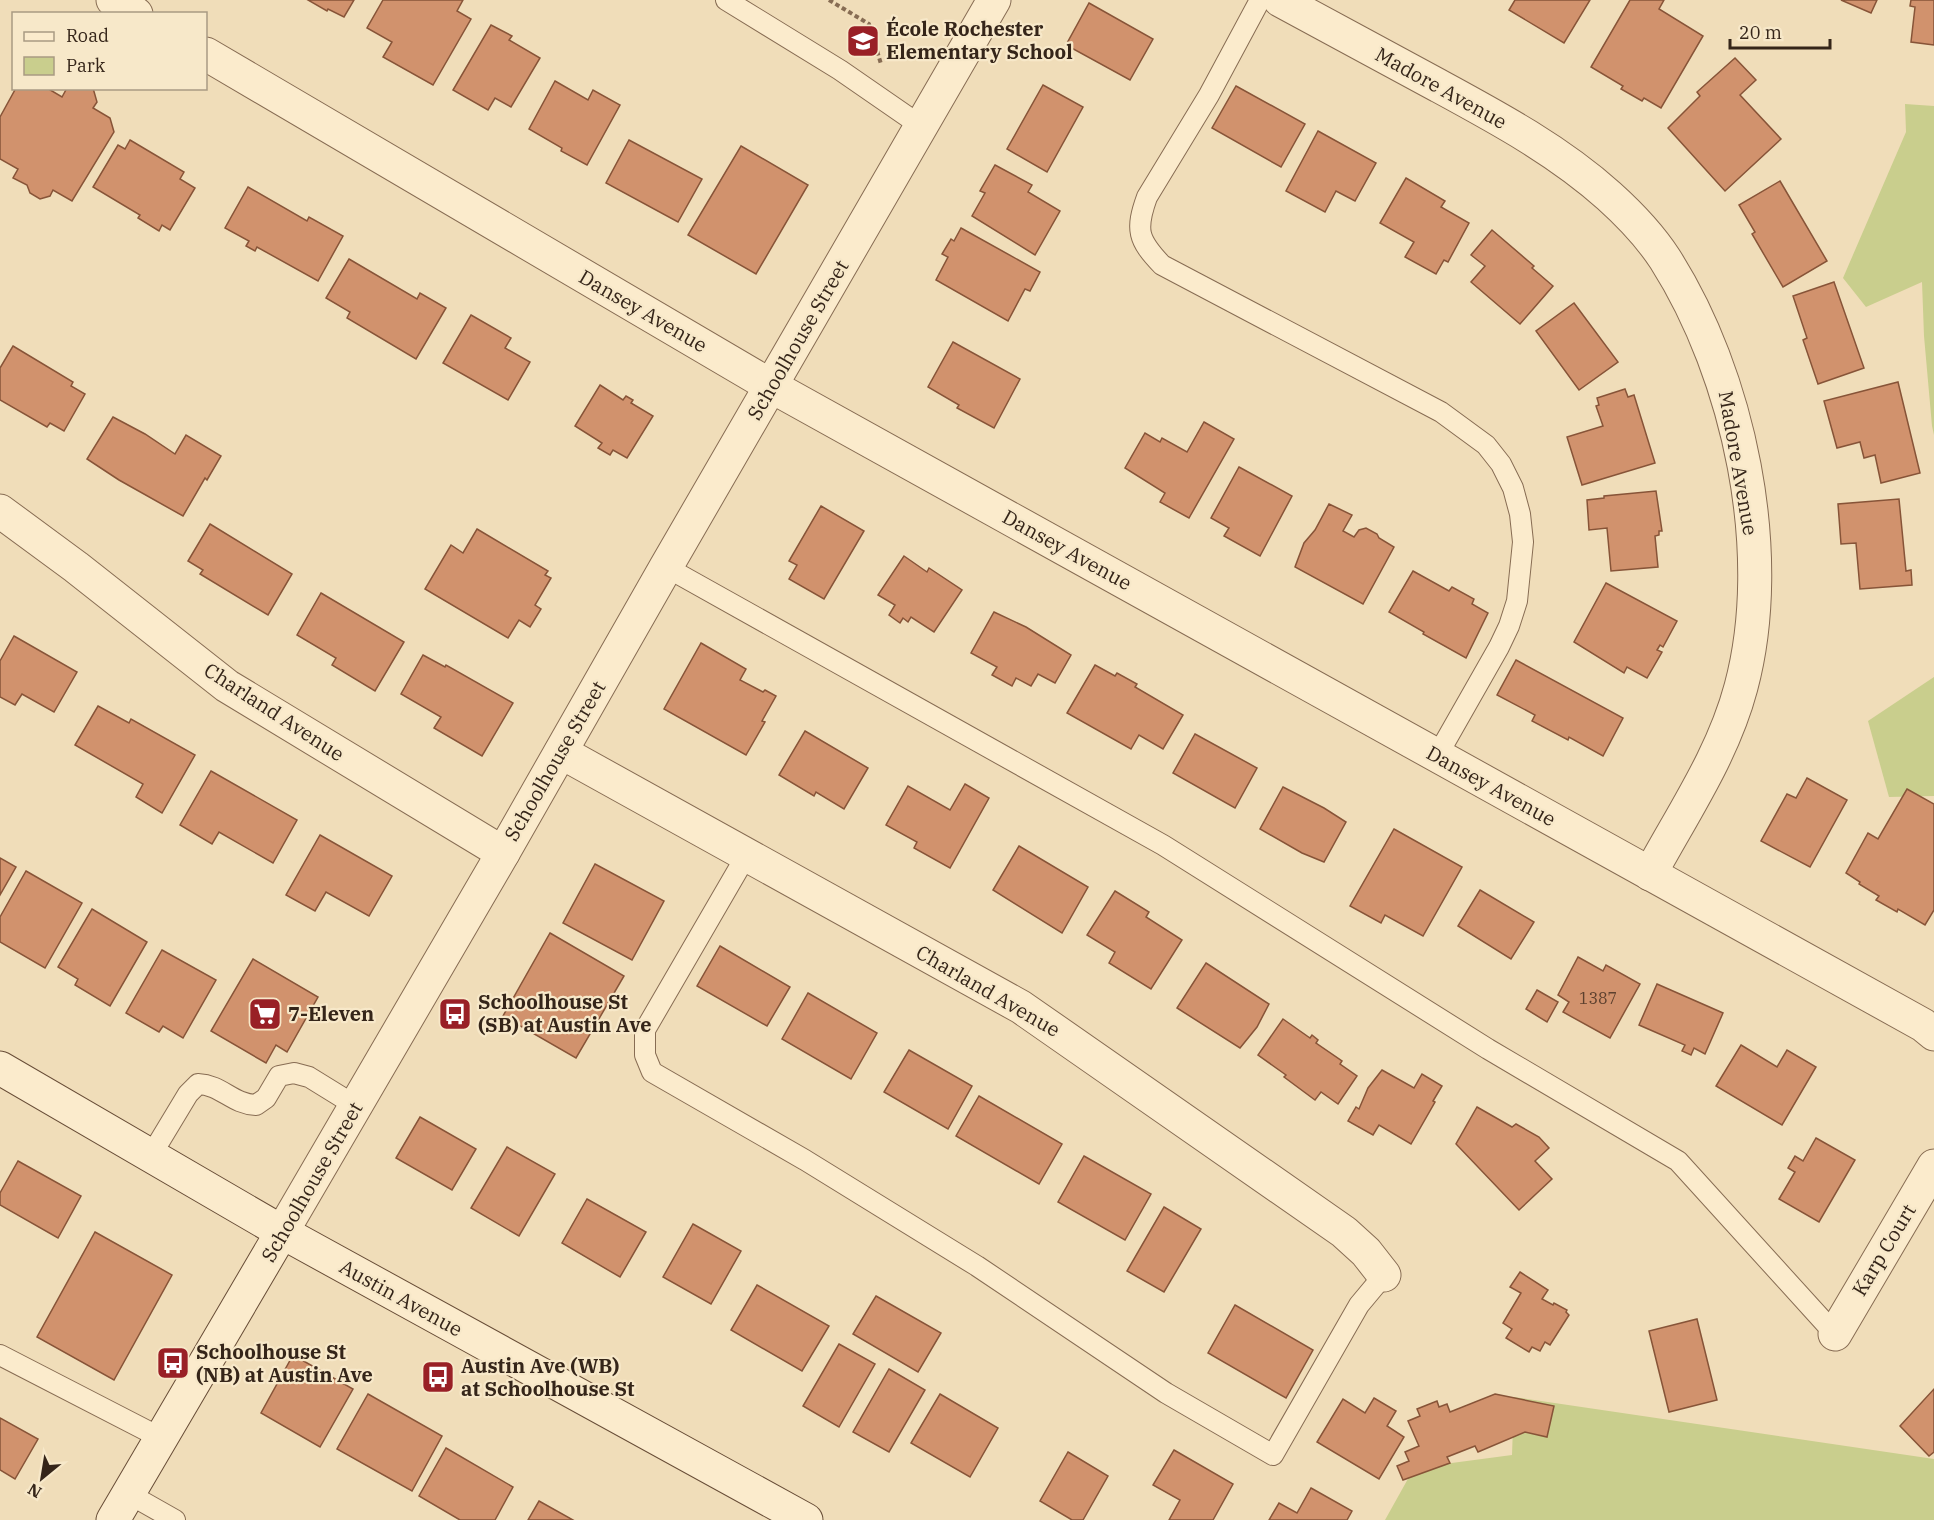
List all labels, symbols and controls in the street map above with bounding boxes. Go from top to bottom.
legend [12,12,207,90]
scale bar [1730,12,1830,50]
place label: École Rochester Elementary School [886,15,1073,65]
text: 20 m [1739,21,1782,44]
school or university icon: École Rochester Elementary School [845,23,881,59]
text: Road [66,24,109,47]
street label: Madore Avenue [1371,40,1512,135]
text: Park [66,54,106,77]
street label: Schoolhouse Street [741,255,854,425]
street label: Dansey Avenue [574,263,712,358]
street label: Madore Avenue [1712,389,1764,537]
street label: Dansey Avenue [998,503,1137,596]
street label: Charland Avenue [199,656,350,767]
street label: Schoolhouse Street [498,676,611,846]
street label: Dansey Avenue [1422,739,1561,832]
street label: Charland Avenue [911,938,1065,1043]
place label: Schoolhouse St (SB) at Austin Ave [478,988,652,1038]
house number: 1387 [1579,988,1617,1008]
supermarket icon: 7-Eleven [247,996,283,1032]
bus stop icon: Schoolhouse St (SB) at Austin Ave [437,996,473,1032]
place label: 7-Eleven [288,1000,374,1027]
street label: Schoolhouse Street [255,1097,368,1267]
street label: Karp Court [1845,1199,1922,1301]
street label: Austin Avenue [335,1253,467,1342]
place label: Schoolhouse St (NB) at Austin Ave [196,1338,373,1388]
bus stop icon: Schoolhouse St (NB) at Austin Ave [155,1345,191,1381]
place label: Austin Ave (WB) at Schoolhouse St [461,1352,635,1402]
bus stop icon: Austin Ave (WB) at Schoolhouse St [420,1359,456,1395]
north arrow [12,1448,72,1508]
text: N [24,1479,45,1503]

